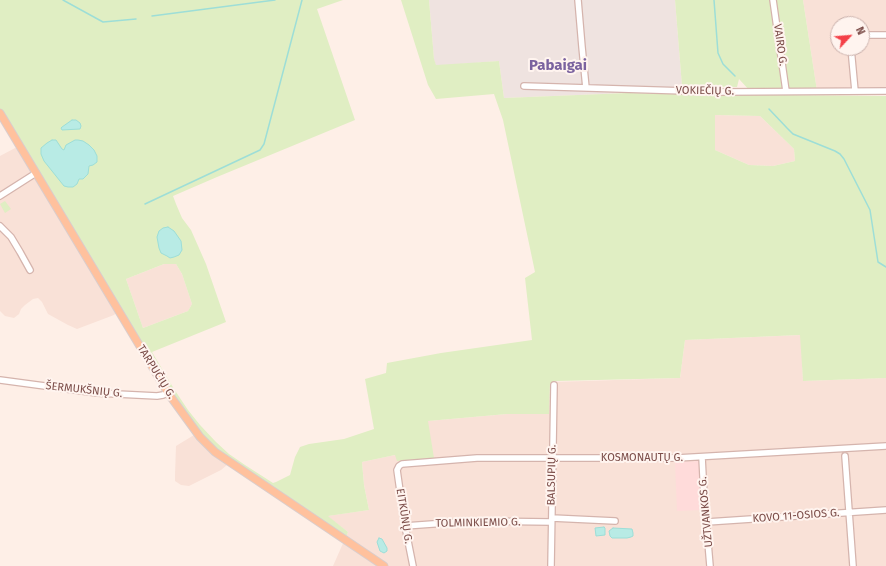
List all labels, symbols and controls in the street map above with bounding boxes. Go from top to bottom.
north arrow [830,16,870,56]
street label: VAIRO G. [771,23,789,67]
text: N [853,25,868,37]
district label: Pabaigai [529,57,587,75]
street label: VOKIEČIŲ G. [676,84,734,98]
street label: TARPUČIŲ G. [134,343,178,401]
street label: ŠERMUKŠNIŲ G. [45,379,123,401]
street label: BALSUPIŲ G. [545,444,559,506]
street label: KOSMONAUTŲ G. [601,451,683,465]
street label: UŽTVANKOS G. [696,476,716,548]
street label: EITKŪNŲ G. [393,487,415,545]
street label: KOVO 11-OSIOS G. [752,506,840,526]
street label: TOLMINKIEMIO G. [435,516,521,530]

